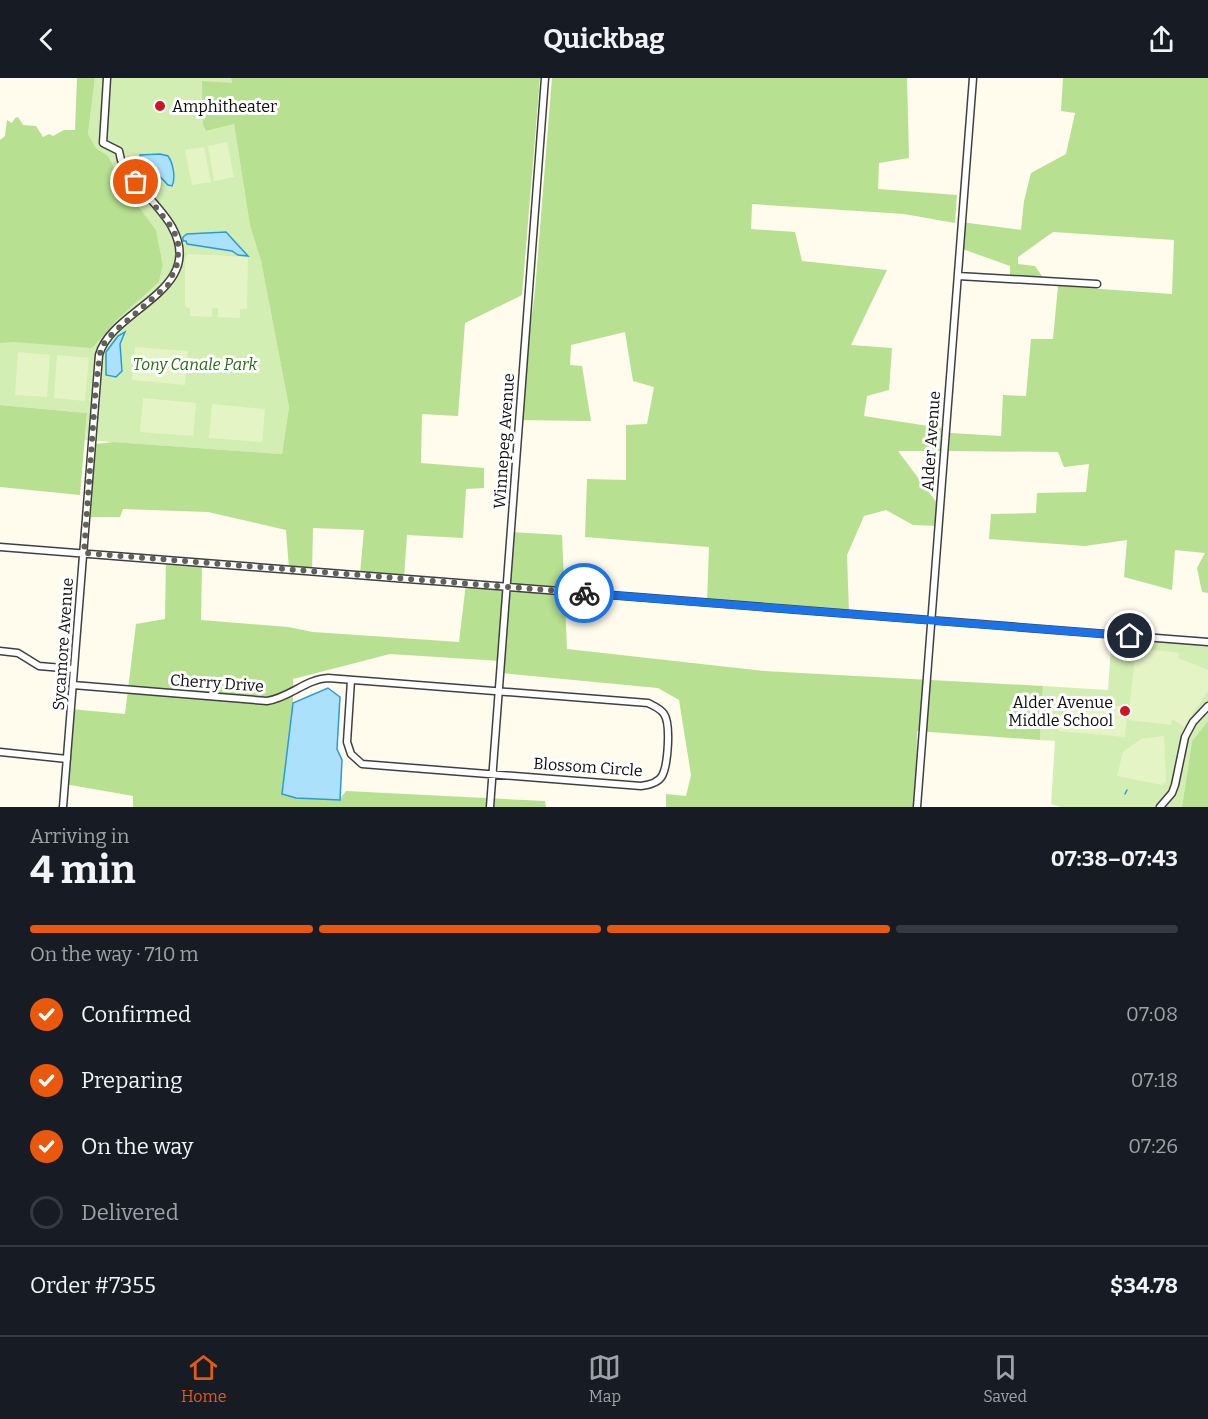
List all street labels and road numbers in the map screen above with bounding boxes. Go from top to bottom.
street label: Winnepeg Avenue [490,372,518,510]
street label: Alder Avenue [918,390,944,492]
street label: Sycamore Avenue [49,577,77,711]
street label: Cherry Drive [170,670,264,696]
street label: Blossom Circle [533,754,643,780]

